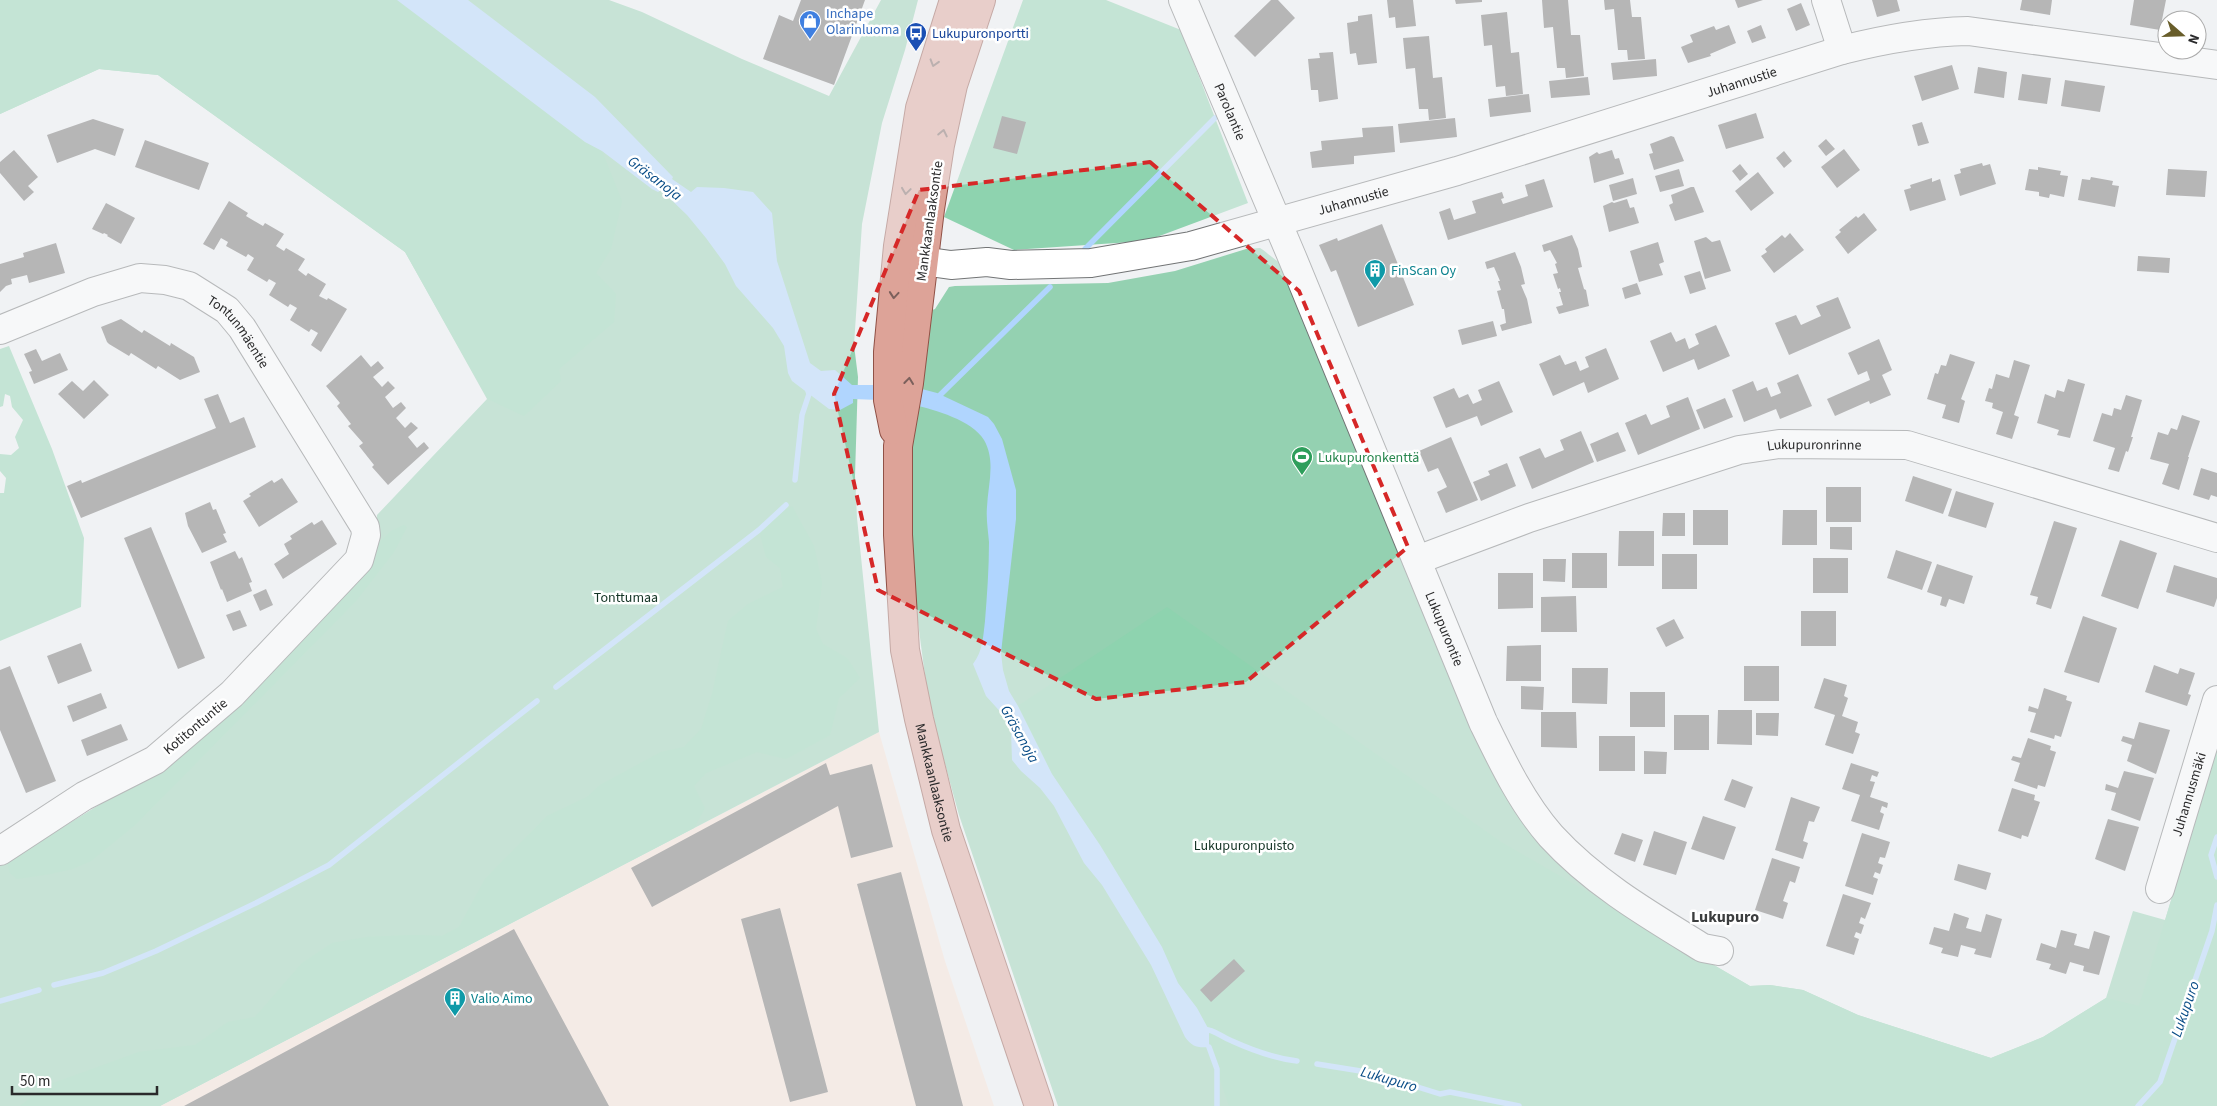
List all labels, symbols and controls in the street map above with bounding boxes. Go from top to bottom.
place label: Inchape Olarinluoma [826,4,899,40]
shop icon: Inchape Olarinluoma [798,9,822,40]
north arrow [2157,10,2207,60]
bus stop icon: Lukupuronportti [904,21,928,52]
place label: Lukupuronportti [932,24,1029,44]
text: N [2182,31,2204,47]
one-way arrow [929,59,939,67]
street label: Juhannustie [1704,62,1779,103]
street label: Parolantie [1208,80,1250,143]
one-way arrow [937,129,948,138]
water label: Gräsanoja [623,151,686,206]
street label: Mankkaanlaaksontie [912,160,948,283]
street label: Juhannustie [1316,182,1391,221]
one-way arrow [901,187,912,195]
building icon: FinScan Oy [1363,258,1387,289]
place label: FinScan Oy [1391,261,1457,281]
street label: Tontunmäentie [203,291,274,372]
one-way arrow [888,291,899,299]
one-way arrow [903,377,914,385]
street label: Lukupuronrinne [1766,435,1862,457]
sports icon: Lukupuronkenttä [1290,445,1314,476]
place label: Lukupuronkenttä [1318,448,1419,468]
park label: Tonttumaa [594,588,658,608]
street label: Lukupurontie [1419,589,1468,670]
street label: Kotitontuntie [159,694,232,760]
water label: Gräsanoja [995,702,1044,767]
street label: Mankkaanlaaksontie [909,722,958,845]
street label: Juhannusmäki [2167,750,2212,839]
park label: Lukupuronpuisto [1194,836,1294,856]
district label: Lukupuro [1691,906,1759,928]
water label: Lukupuro [2166,978,2205,1040]
building icon: Valio Aimo [443,986,467,1017]
place label: Valio Aimo [471,989,533,1009]
water label: Lukupuro [1358,1061,1420,1098]
scale bar [12,1064,158,1096]
text: 50 m [20,1071,50,1092]

